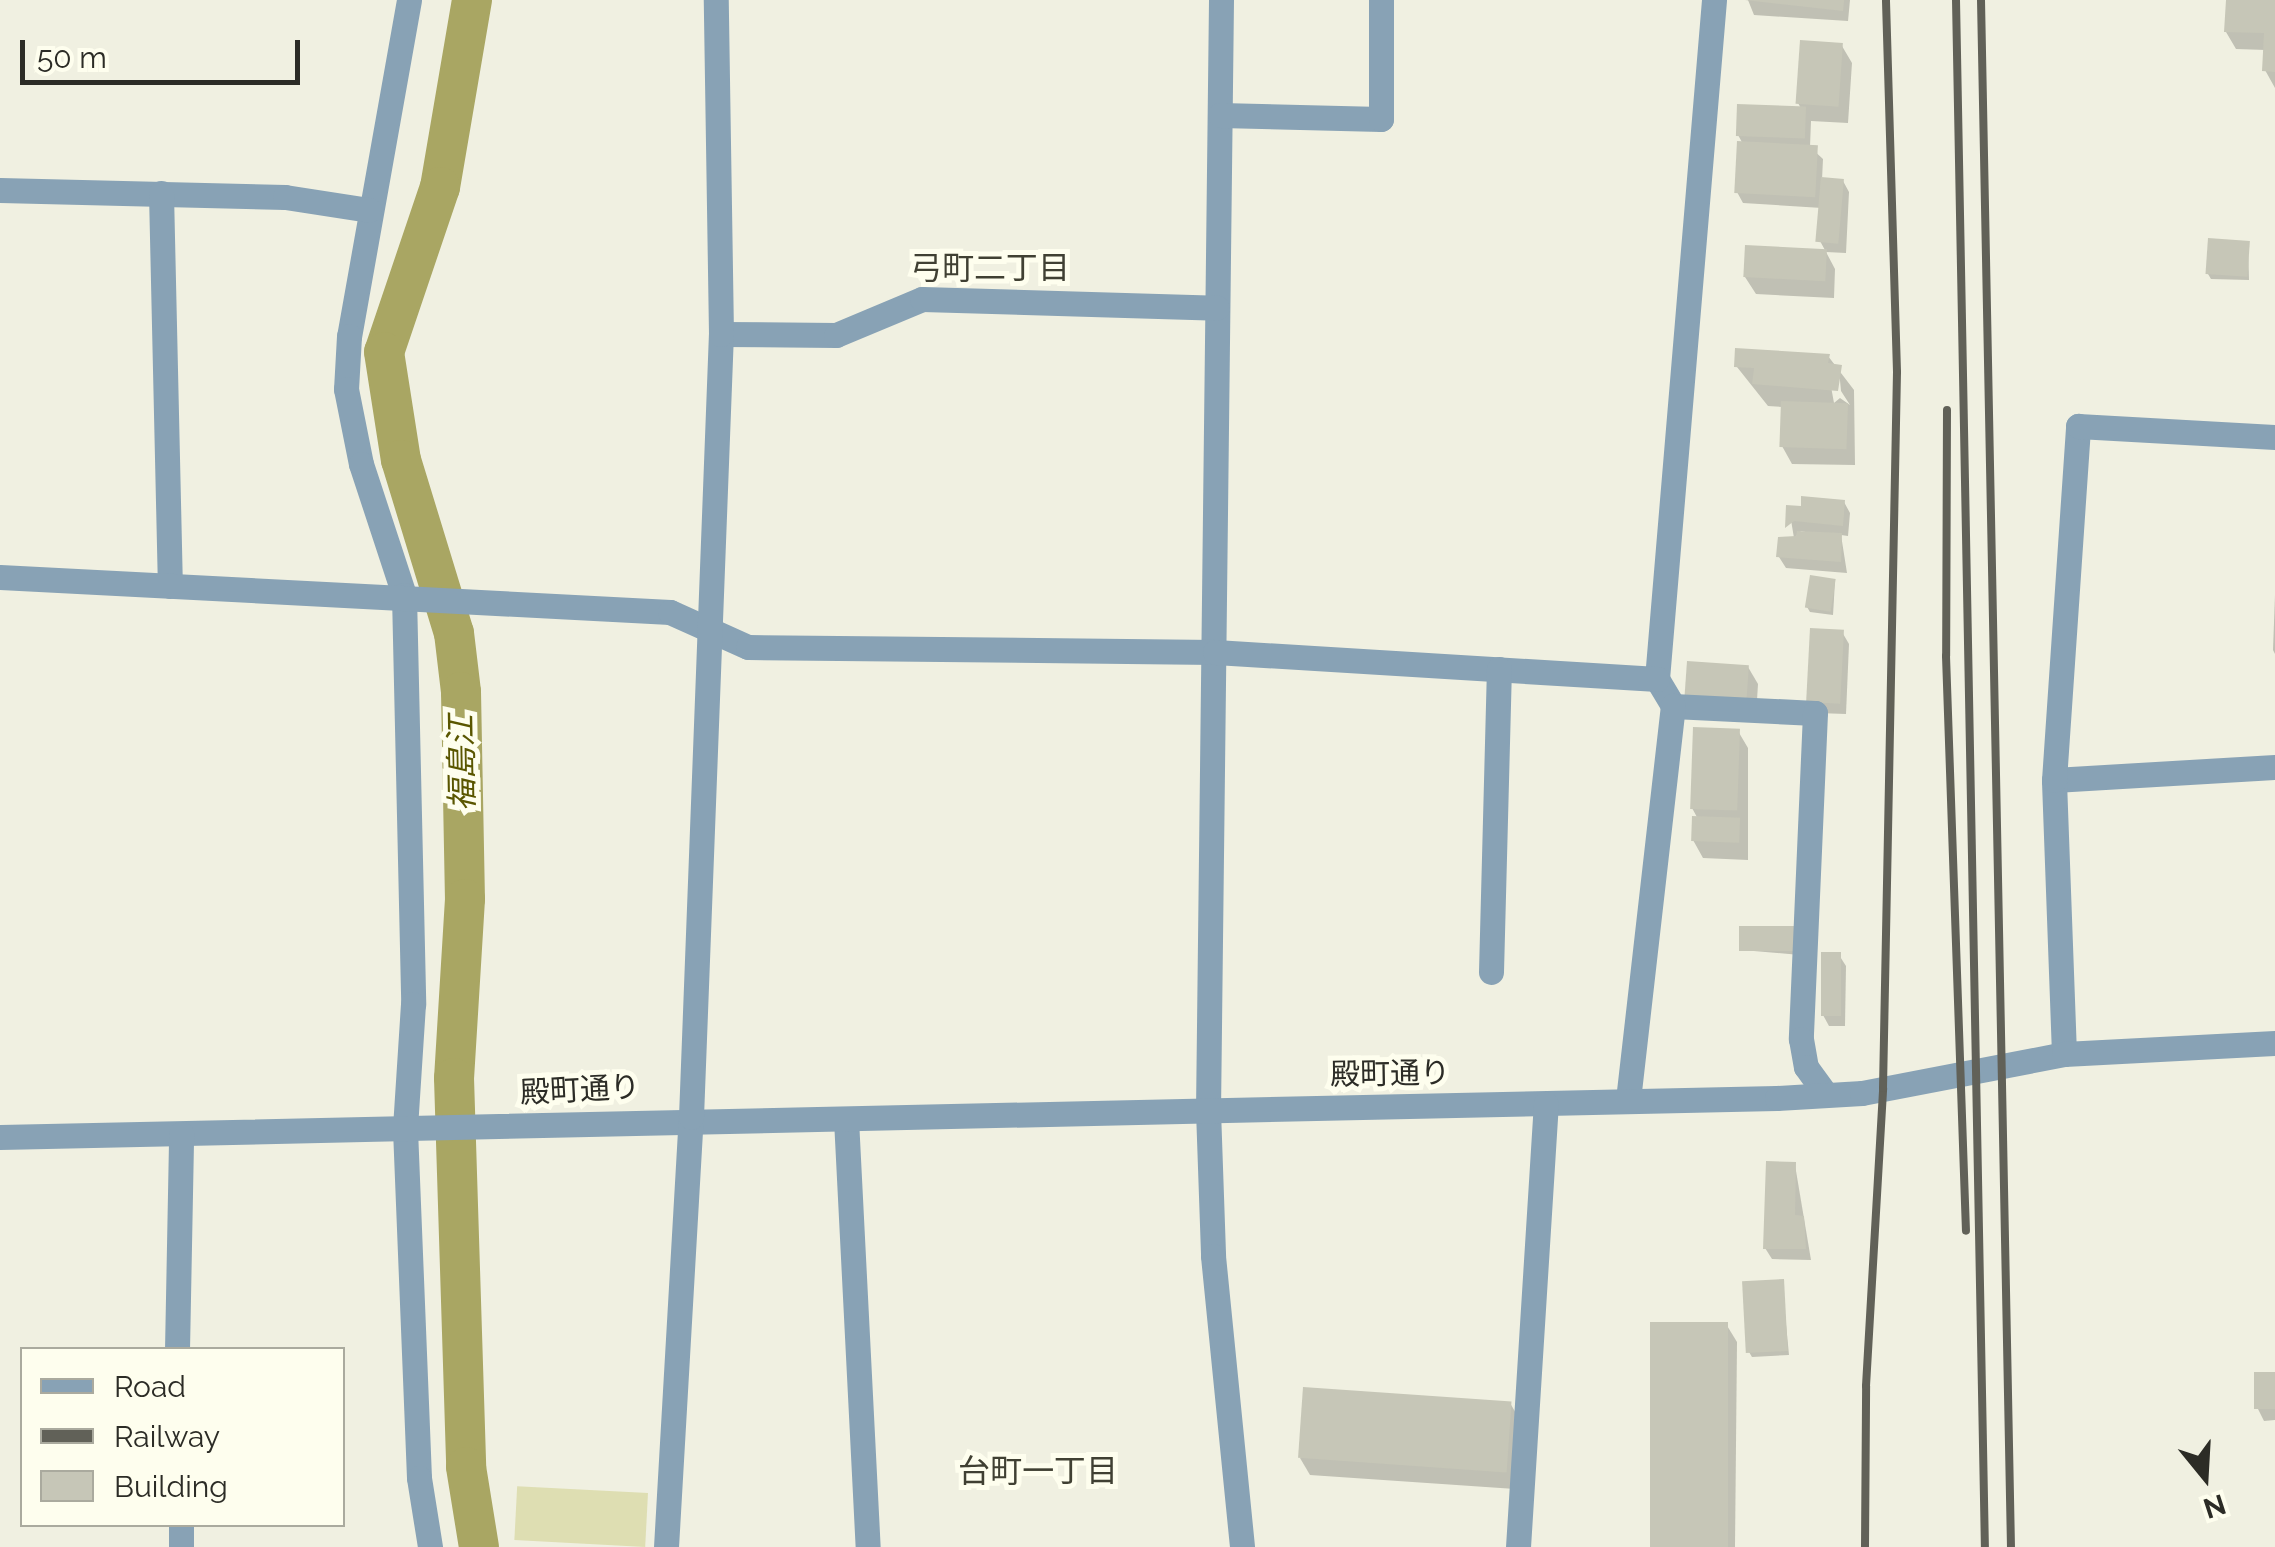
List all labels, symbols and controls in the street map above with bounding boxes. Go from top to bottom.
scale bar [25,20,305,82]
text: 50 m [37,40,107,75]
district label: 弓町二丁目 [910,249,1070,287]
water label: 福島江 [442,715,482,811]
street label: 殿町通り [1330,1055,1450,1093]
street label: 殿町通り [519,1069,641,1111]
legend [20,1347,345,1527]
text: Road [114,1369,186,1404]
text: Railway [114,1419,220,1454]
north arrow [2155,1427,2255,1527]
district label: 台町一丁目 [958,1452,1118,1490]
text: Building [114,1469,228,1504]
text: N [2199,1487,2230,1525]

